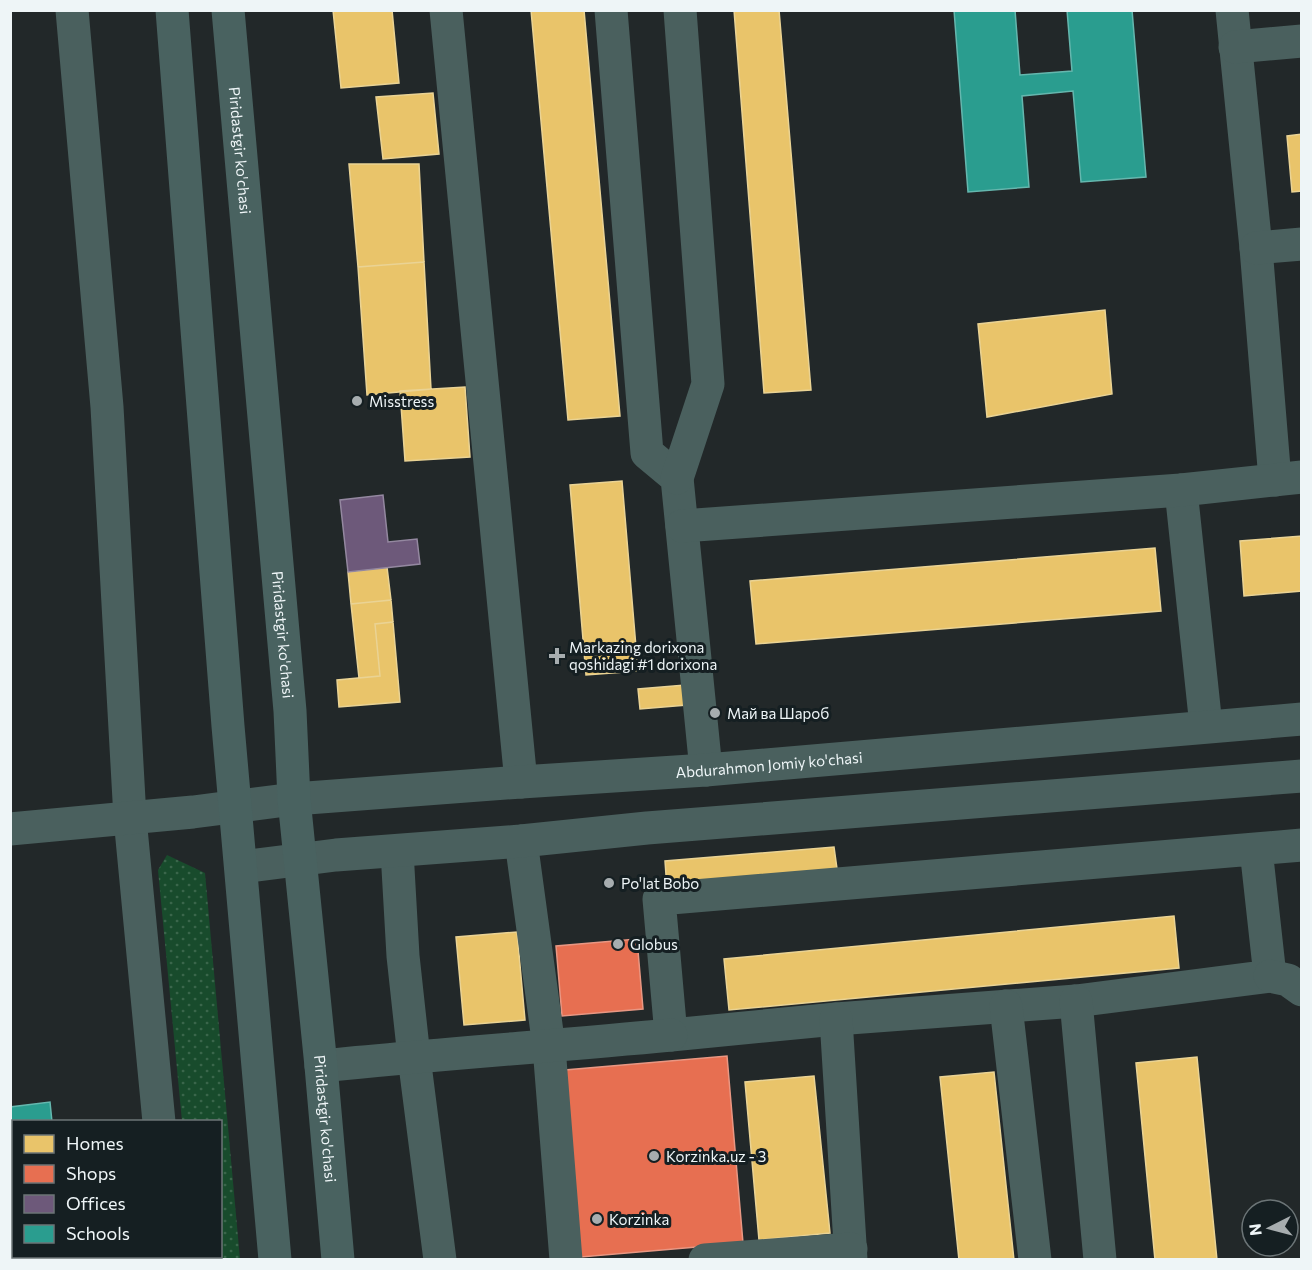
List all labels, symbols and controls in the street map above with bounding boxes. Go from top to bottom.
street label: Piridastgir ko'chasi [226,86,255,215]
place label: Misstress [369,392,434,410]
marker: Misstress [350,394,364,408]
street label: Piridastgir ko'chasi [269,570,298,699]
place label: Markazing dorixona qoshidagi #1 dorixona [569,638,717,673]
marker: Markazing dorixona qoshidagi #1 dorixona [550,649,564,663]
place label: Май ва Шароб [727,704,829,722]
marker: Май ва Шароб [708,706,722,720]
street label: Abdurahmon Jomiy ko'chasi [675,748,863,781]
place label: Po'lat Bobo [621,874,699,892]
marker: Po'lat Bobo [602,876,616,890]
place label: Globus [630,935,678,953]
marker: Globus [611,937,625,951]
street label: Piridastgir ko'chasi [311,1054,340,1183]
legend [12,1120,222,1258]
text: Homes [66,1132,124,1154]
place label: Korzinka.uz - 3 [666,1147,766,1165]
marker: Korzinka.uz - 3 [647,1149,661,1163]
text: Shops [66,1162,116,1184]
text: Offices [66,1192,126,1214]
north arrow [1240,1198,1300,1258]
place label: Korzinka [609,1210,669,1228]
marker: Korzinka [590,1212,604,1226]
text: Schools [66,1222,130,1244]
text: N [1245,1223,1265,1237]

